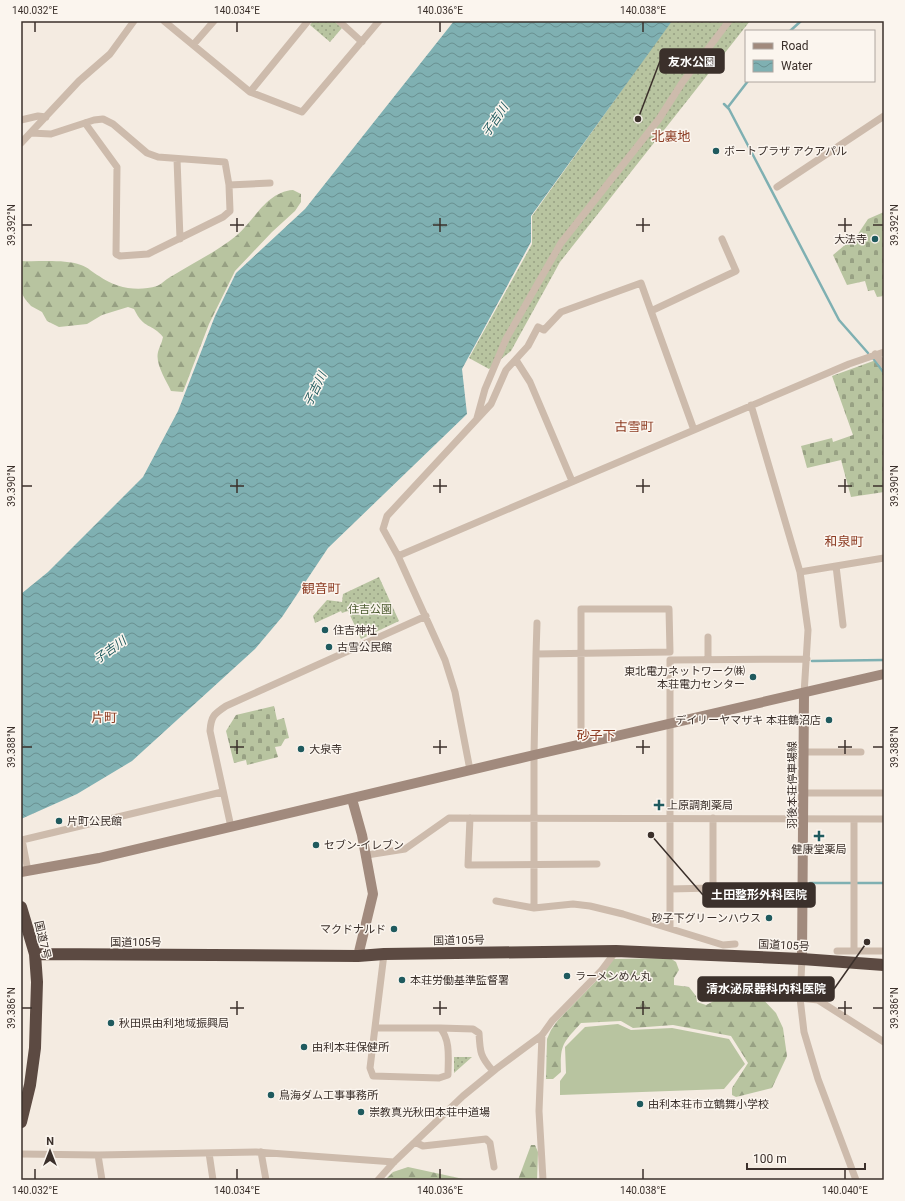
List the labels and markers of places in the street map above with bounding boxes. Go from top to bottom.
callout: 友水公園 [660,49,724,73]
place label: ボートプラザ アクアパル [724,145,847,158]
marker: ボートプラザ アクアパル [711,146,721,156]
place label: 大法寺 [834,233,867,246]
marker: 大法寺 [870,234,880,244]
place label: 住吉神社 [333,624,377,637]
marker: 住吉神社 [320,625,330,635]
place label: 古雪公民館 [337,641,392,654]
marker: 古雪公民館 [324,642,334,652]
place label: 東北電力ネットワーク㈱ 本荘電力センター [624,665,745,691]
marker: 東北電力ネットワーク㈱ 本荘電力センター [748,672,758,682]
place label: デイリーヤマザキ 本荘鶴沼店 [675,714,821,727]
marker: デイリーヤマザキ 本荘鶴沼店 [824,715,834,725]
place label: 大泉寺 [309,743,342,756]
marker: 大泉寺 [296,744,306,754]
place label: 上原調剤薬局 [667,799,733,812]
marker: 上原調剤薬局 [654,800,664,810]
place label: 片町公民館 [67,815,122,828]
marker: 片町公民館 [54,816,64,826]
marker: 健康堂薬局 [814,831,824,841]
place label: セブン-イレブン [324,839,404,852]
marker: セブン-イレブン [311,840,321,850]
place label: 健康堂薬局 [792,843,847,856]
callout: 土田整形外科医院 [703,883,815,907]
place label: 砂子下グリーンハウス [652,912,761,925]
marker: 砂子下グリーンハウス [764,913,774,923]
place label: マクドナルド [320,923,386,936]
marker: マクドナルド [389,924,399,934]
place label: ラーメンめん丸 [575,970,652,983]
marker: ラーメンめん丸 [562,971,572,981]
place label: 本荘労働基準監督署 [410,974,509,987]
marker: 本荘労働基準監督署 [397,975,407,985]
callout: 清水泌尿器科内科医院 [698,977,834,1001]
place label: 秋田県由利地域振興局 [119,1017,229,1030]
marker: 秋田県由利地域振興局 [106,1018,116,1028]
place label: 由利本荘保健所 [312,1041,390,1054]
marker: 由利本荘保健所 [299,1042,309,1052]
place label: 鳥海ダム工事事務所 [279,1089,379,1102]
marker: 鳥海ダム工事事務所 [266,1090,276,1100]
place label: 由利本荘市立鶴舞小学校 [648,1098,769,1111]
marker: 由利本荘市立鶴舞小学校 [635,1099,645,1109]
place label: 崇教真光秋田本荘中道場 [369,1106,490,1119]
marker: 崇教真光秋田本荘中道場 [356,1107,366,1117]

